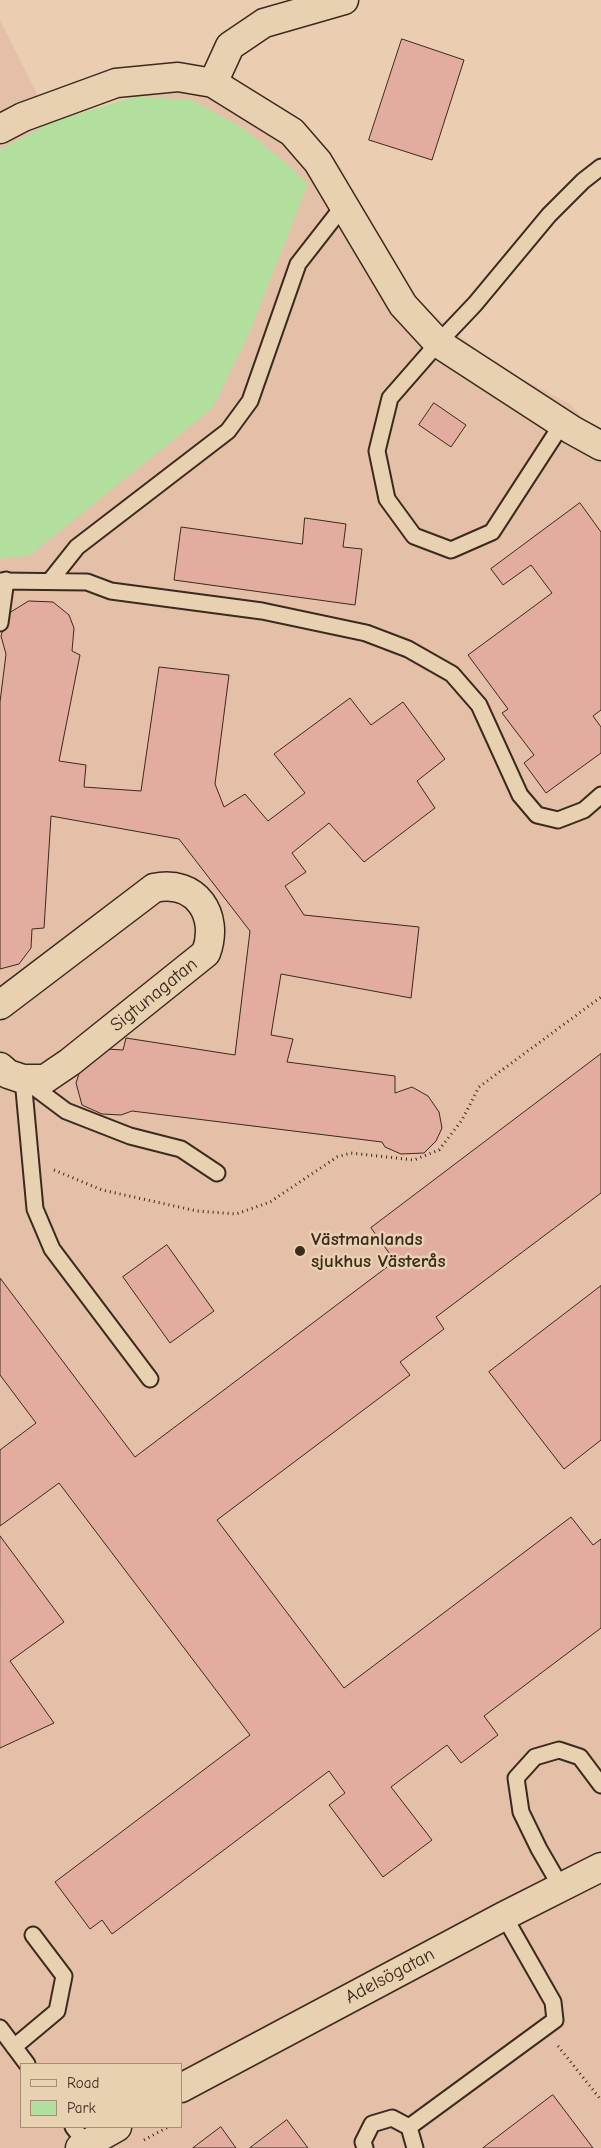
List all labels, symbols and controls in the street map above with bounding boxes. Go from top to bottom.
street label: Sigtunagatan [106,953,202,1037]
place label: Västmanlands sjukhus Västerås [311,1229,446,1273]
marker: Västmanlands sjukhus Västerås [293,1244,307,1258]
street label: Adelsögatan [341,1943,439,2009]
legend [20,2063,182,2128]
text: Road [67,2074,99,2092]
text: Park [67,2099,96,2117]

